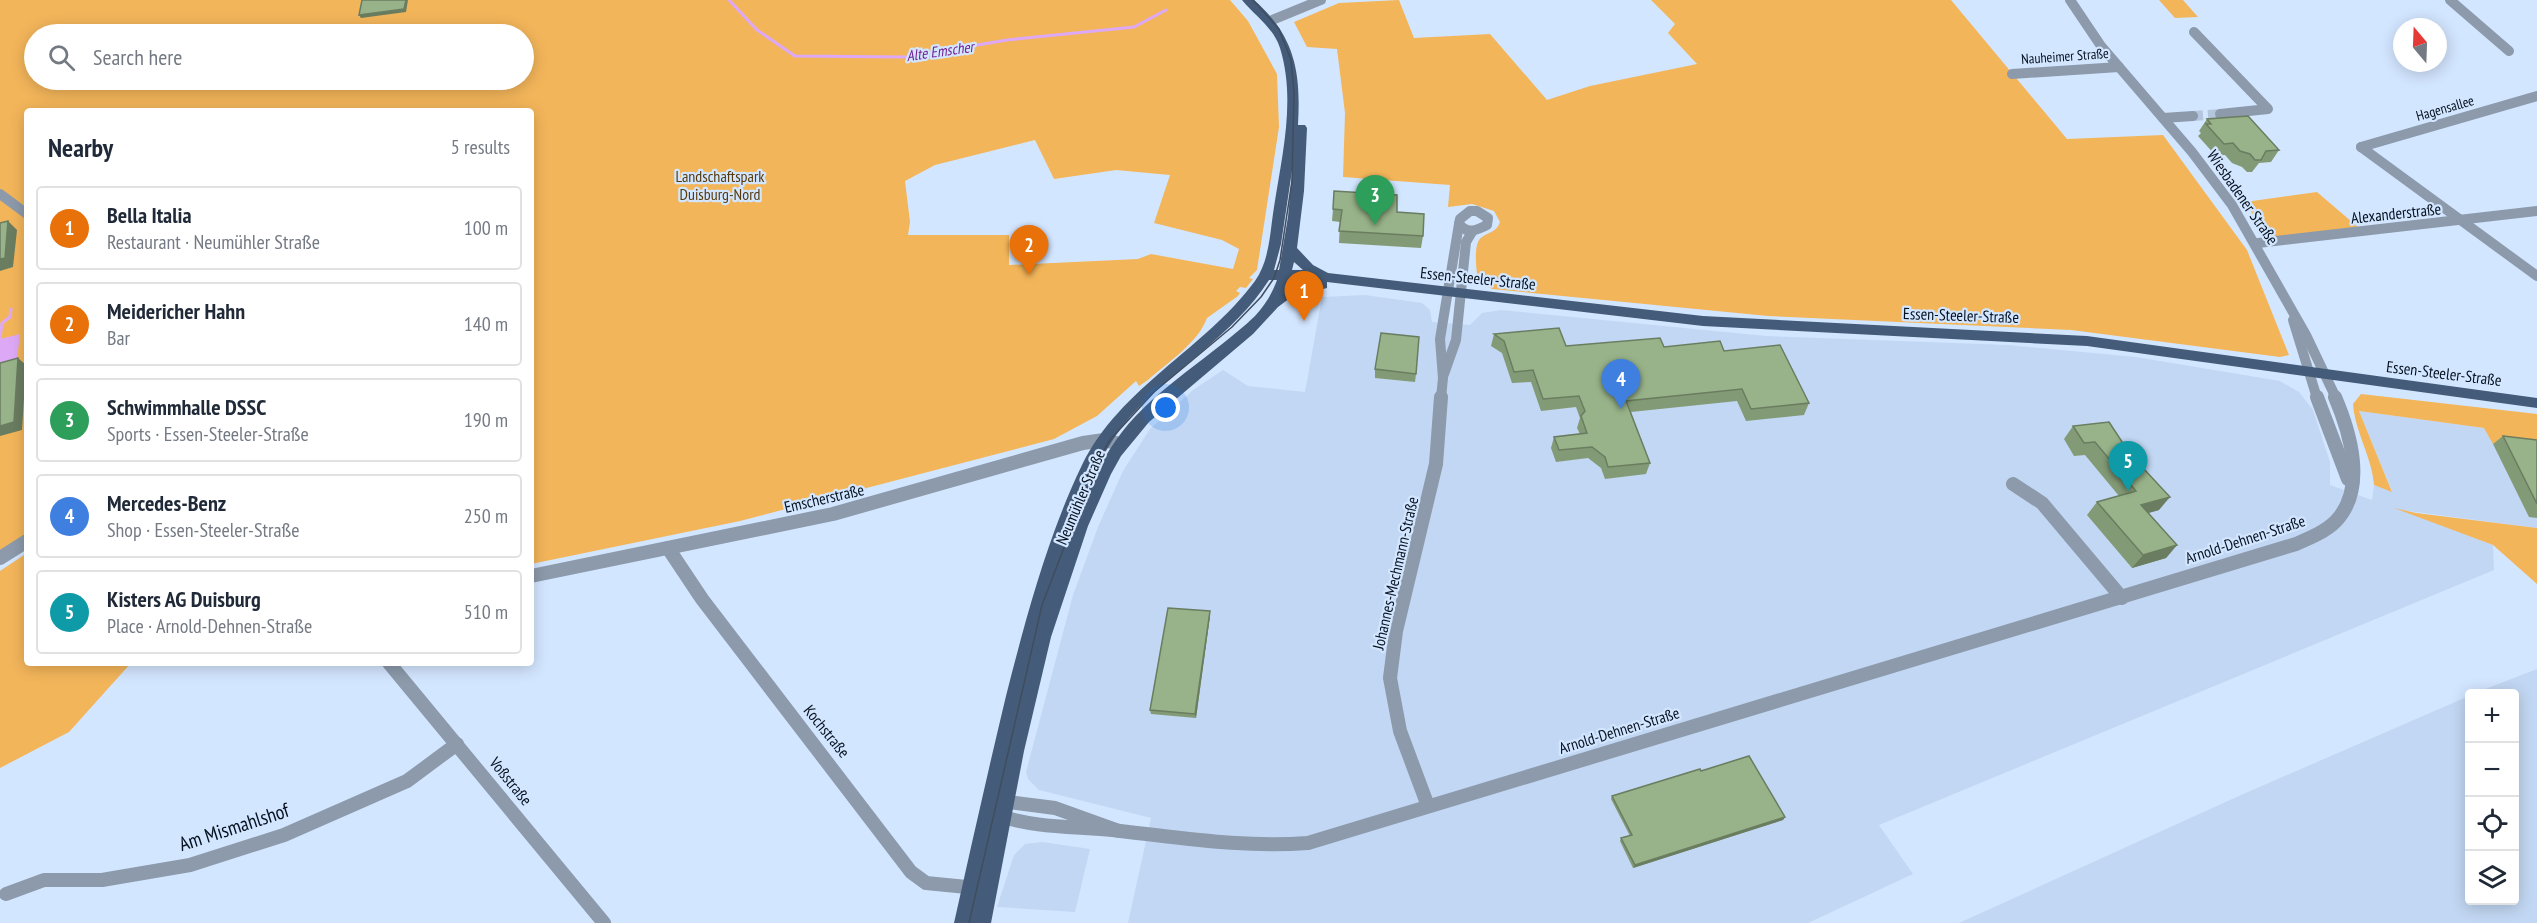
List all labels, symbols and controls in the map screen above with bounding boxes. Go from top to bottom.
north arrow [2393,18,2447,72]
search box [24,24,534,90]
water label: Alte Emscher [905,37,977,65]
icon: search [45,41,78,74]
text: Search here [93,43,182,71]
street label: Nauheimer Straße [2021,44,2110,68]
street label: Hagensallee [2414,91,2476,125]
text: Nearby [48,131,113,164]
text: 5 results [451,134,510,160]
street label: Wiesbadener Straße [2203,146,2283,248]
park label: Landschaftspark Duisburg-Nord [676,166,765,204]
pin: 3 [1356,176,1394,225]
street label: Alexanderstraße [2350,198,2442,228]
text: Bella Italia [107,201,192,229]
text: 1 [65,215,74,241]
text: 100 m [464,215,508,241]
pin: 2 [1010,226,1048,275]
text: Restaurant · Neumühler Straße [107,229,320,255]
street label: Essen-Steeler-Straße [1419,262,1537,294]
pin: 1 [1284,272,1324,321]
text: Meidericher Hahn [107,297,245,325]
street label: Essen-Steeler-Straße [1903,303,2019,327]
text: 2 [65,311,74,337]
text: 140 m [464,311,508,337]
text: Bar [107,325,130,351]
street label: Essen-Steeler-Straße [2385,356,2503,390]
pin: 4 [1602,360,1640,409]
text: Schwimmhalle DSSC [107,393,266,421]
your location [1151,393,1180,422]
text: 3 [65,407,74,433]
text: 190 m [464,407,508,433]
text: Sports · Essen-Steeler-Straße [107,421,309,447]
pin: 5 [2108,442,2148,491]
street label: Neumühler Straße [1051,447,1109,547]
street label: Emscherstraße [782,479,866,517]
text: Mercedes-Benz [107,489,226,517]
street label: Johannes-Mechmann-Straße [1367,495,1422,652]
text: 4 [65,503,74,529]
text: 250 m [464,503,508,529]
street label: Arnold-Dehnen-Straße [2182,510,2308,568]
text: Shop · Essen-Steeler-Straße [107,517,299,543]
text: Kisters AG Duisburg [107,585,261,613]
text: 5 [65,599,74,625]
text: 510 m [464,599,508,625]
text: Place · Arnold-Dehnen-Straße [107,613,312,639]
map controls [2465,689,2519,905]
button: + [2465,689,2519,743]
street label: Kochstraße [800,701,854,761]
street label: Arnold-Dehnen-Straße [1556,702,1682,758]
button: − [2465,743,2519,797]
street label: Voßstraße [485,752,537,809]
street label: Am Mismahlshof [176,797,293,857]
button: locate [2465,797,2519,851]
button: layers [2465,851,2519,905]

